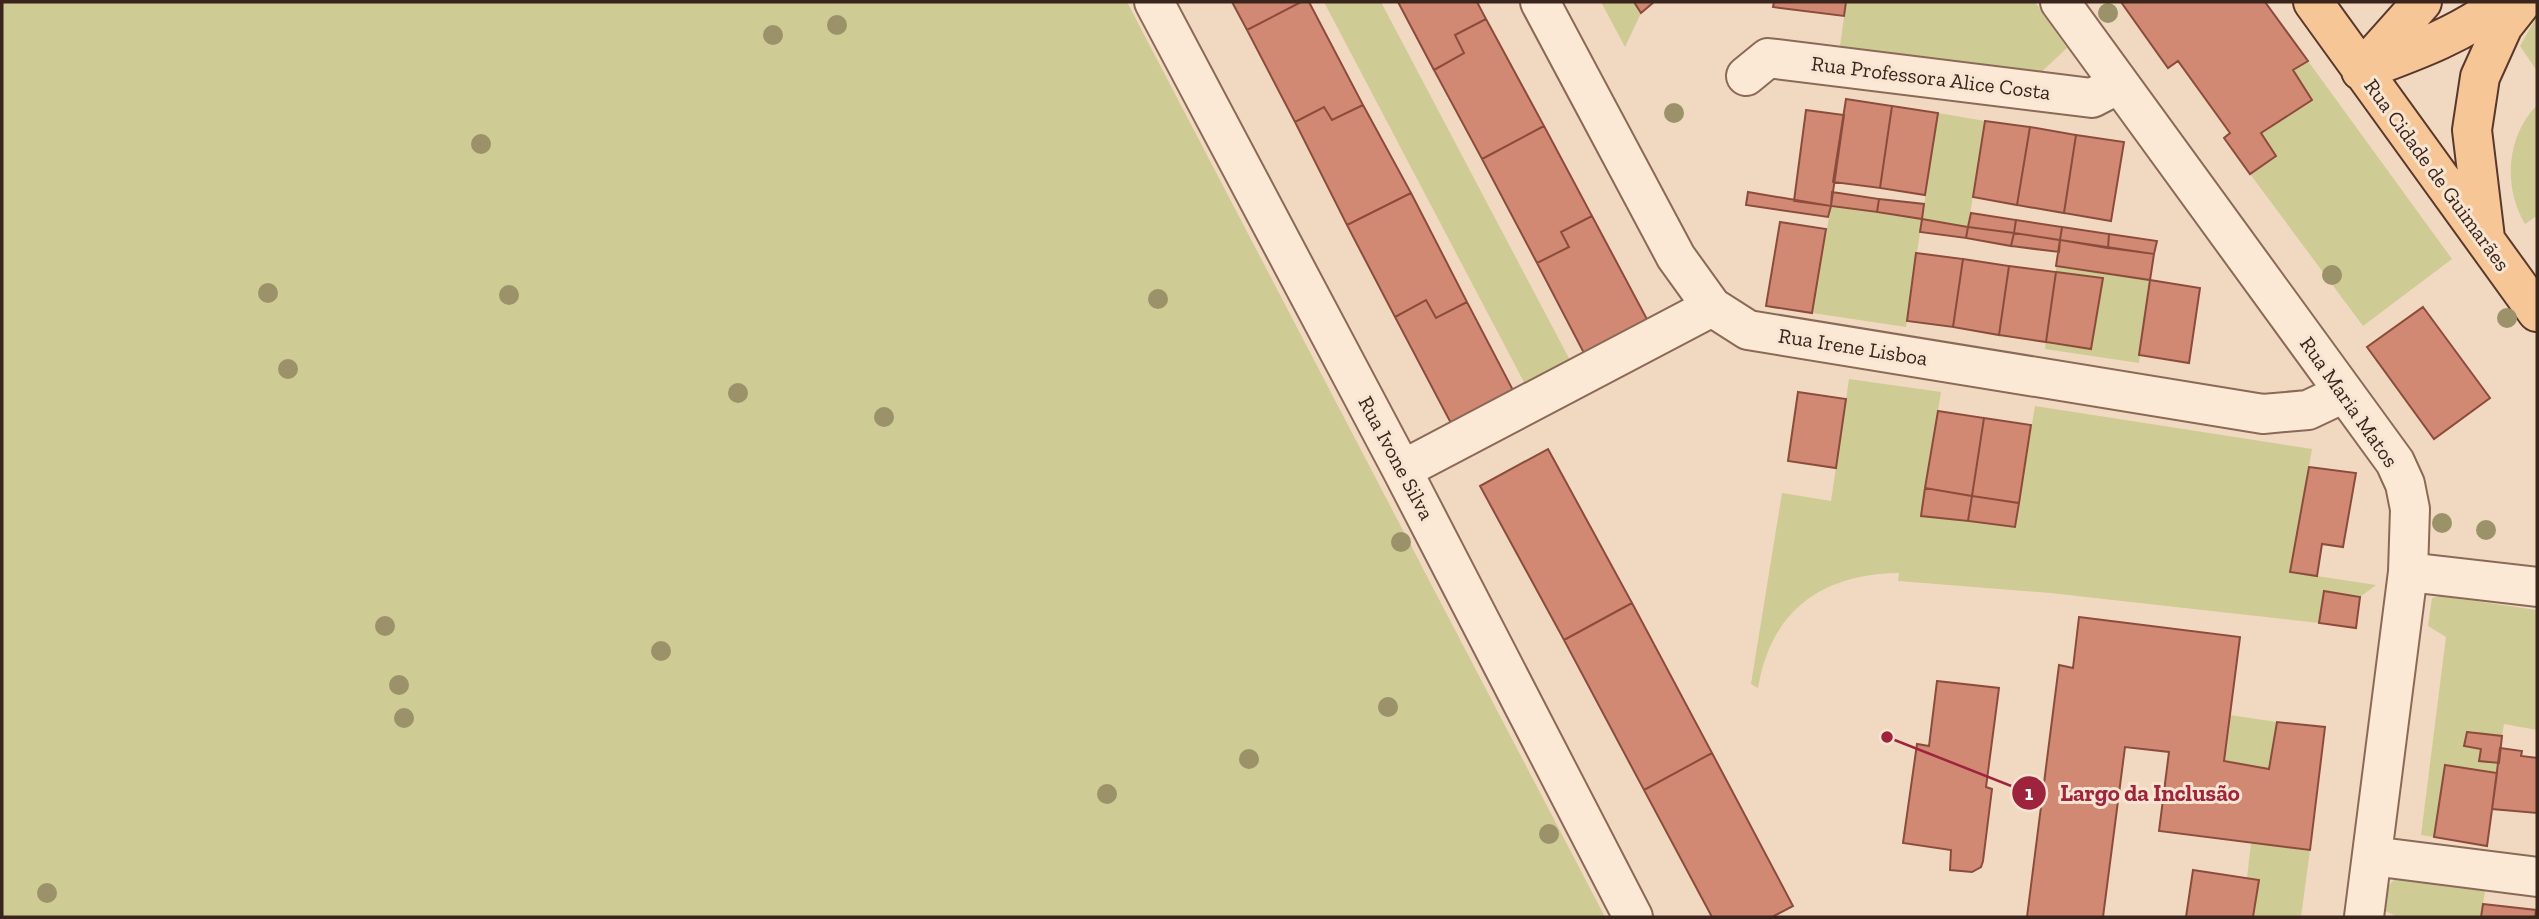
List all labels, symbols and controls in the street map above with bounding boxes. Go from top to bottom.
street label: Rua Professora Alice Costa [1810,50,2052,105]
street label: Rua Cidade de Guimarães [2359,74,2516,276]
street label: Rua Irene Lisboa [1777,322,1929,371]
street label: Rua Maria Matos [2295,331,2404,472]
street label: Rua Ivone Silva [1353,392,1440,524]
callout: Largo da Inclusão [2012,771,2254,815]
text: Largo da Inclusão [2060,779,2240,807]
text: 1 [2025,780,2034,805]

